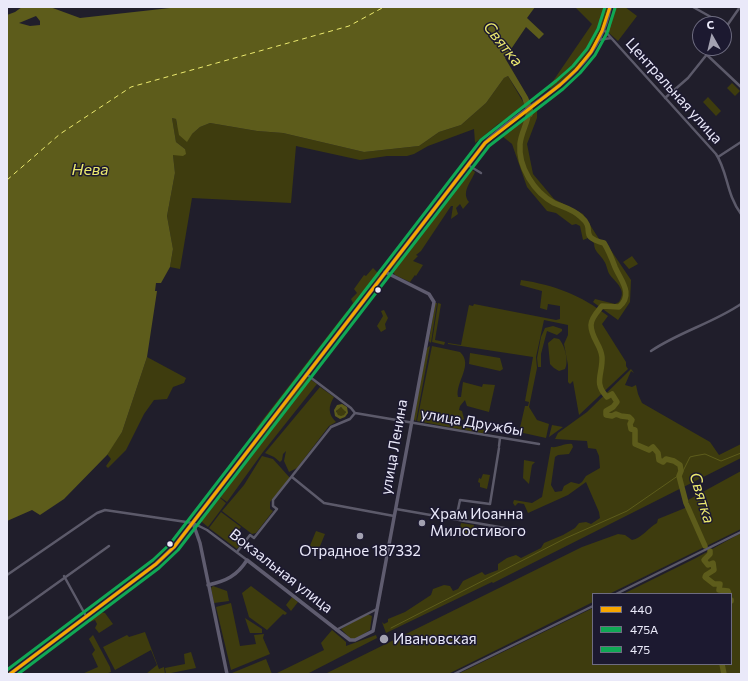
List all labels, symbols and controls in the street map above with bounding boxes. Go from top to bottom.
north arrow [692,16,732,56]
water label: Святка [479,18,527,70]
text: С [706,18,715,32]
street label: Центральная улица [622,34,726,148]
water label: Нева [71,160,109,180]
unlabelled marker [373,285,383,295]
street label: улица Ленина [377,398,411,496]
street label: улица Дружбы [419,404,525,440]
water label: Святка [685,470,719,526]
place label: Храм Иоанна Милостивого [430,505,526,540]
marker: Храм Иоанна Милостивого [417,518,427,528]
street label: Вокзальная улица [226,525,336,617]
marker: Отрадное 187332 [355,531,365,541]
unlabelled marker [165,539,175,549]
place label: Отрадное 187332 [299,542,421,560]
legend [592,593,732,665]
text: 440 [630,602,652,616]
text: 475А [630,622,658,636]
place label: Ивановская [393,630,477,648]
marker: Ивановская [378,633,390,645]
text: 475 [630,642,650,656]

